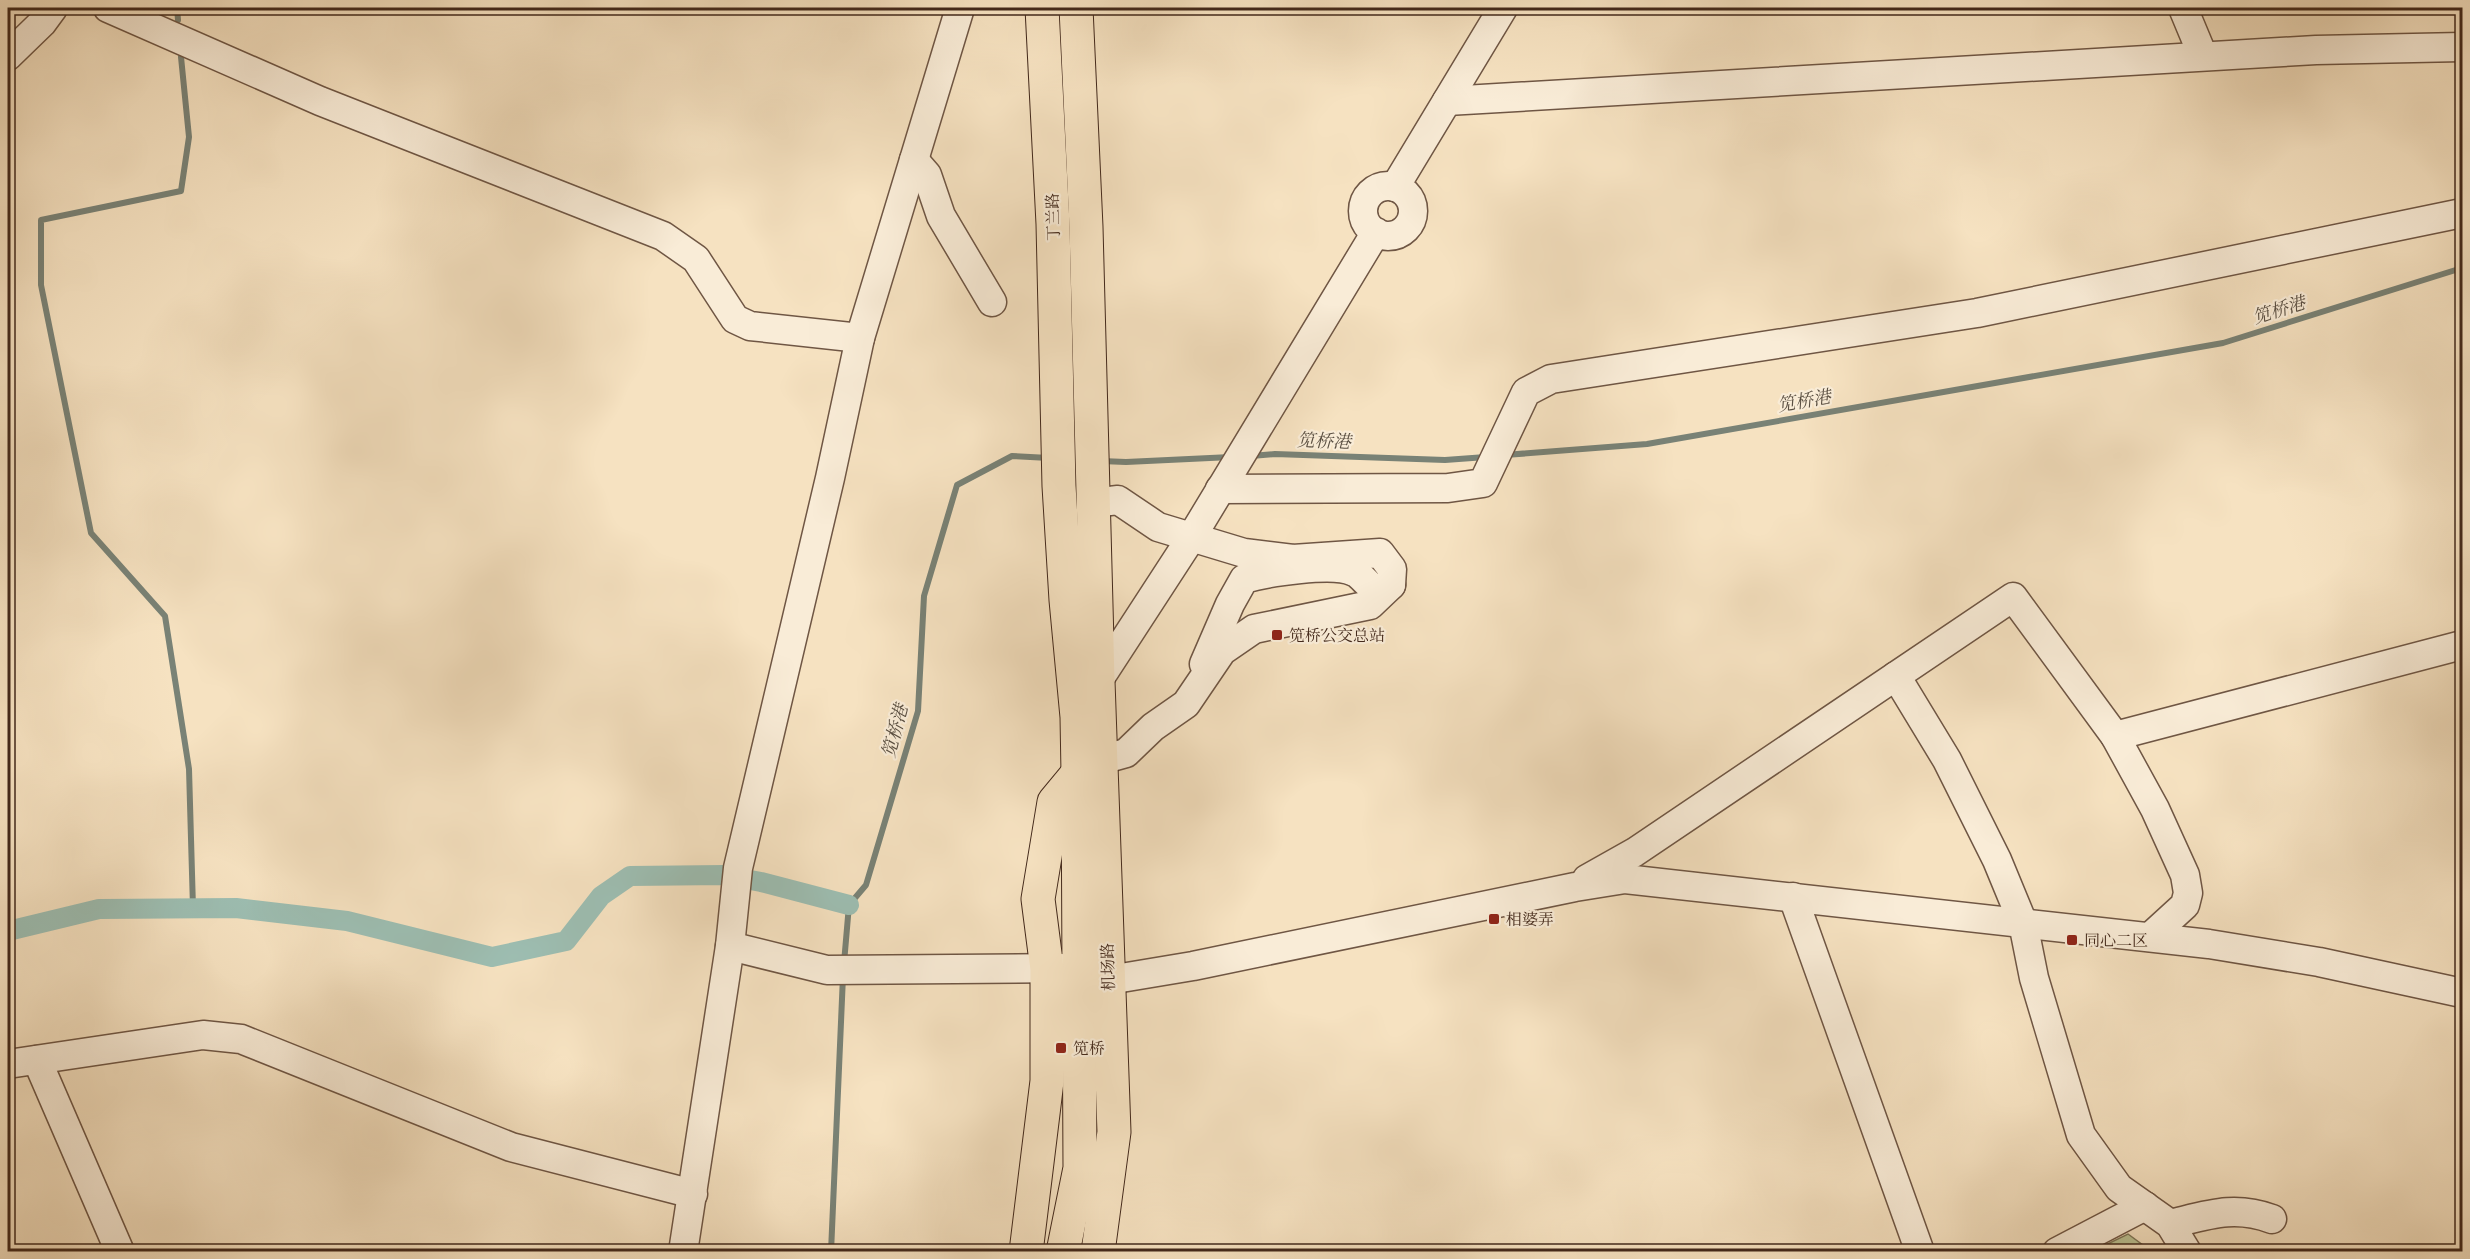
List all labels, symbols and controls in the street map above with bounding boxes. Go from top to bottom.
street label: 丁兰路 [1043,193,1063,241]
water label: 笕桥港 [2250,291,2310,328]
water label: 笕桥港 [1776,385,1834,417]
water label: 笕桥港 [1297,429,1353,453]
place label: 笕桥公交总站 [1289,626,1385,645]
marker: 笕桥公交总站 [1270,628,1284,642]
water label: 笕桥港 [877,700,913,760]
place label: 相婆弄 [1506,910,1554,929]
marker: 相婆弄 [1487,912,1501,926]
place label: 同心二区 [2084,931,2148,950]
marker: 同心二区 [2065,933,2079,947]
street label: 机场路 [1098,943,1118,991]
place label: 笕桥 [1073,1039,1105,1058]
marker: 笕桥 [1054,1041,1068,1055]

